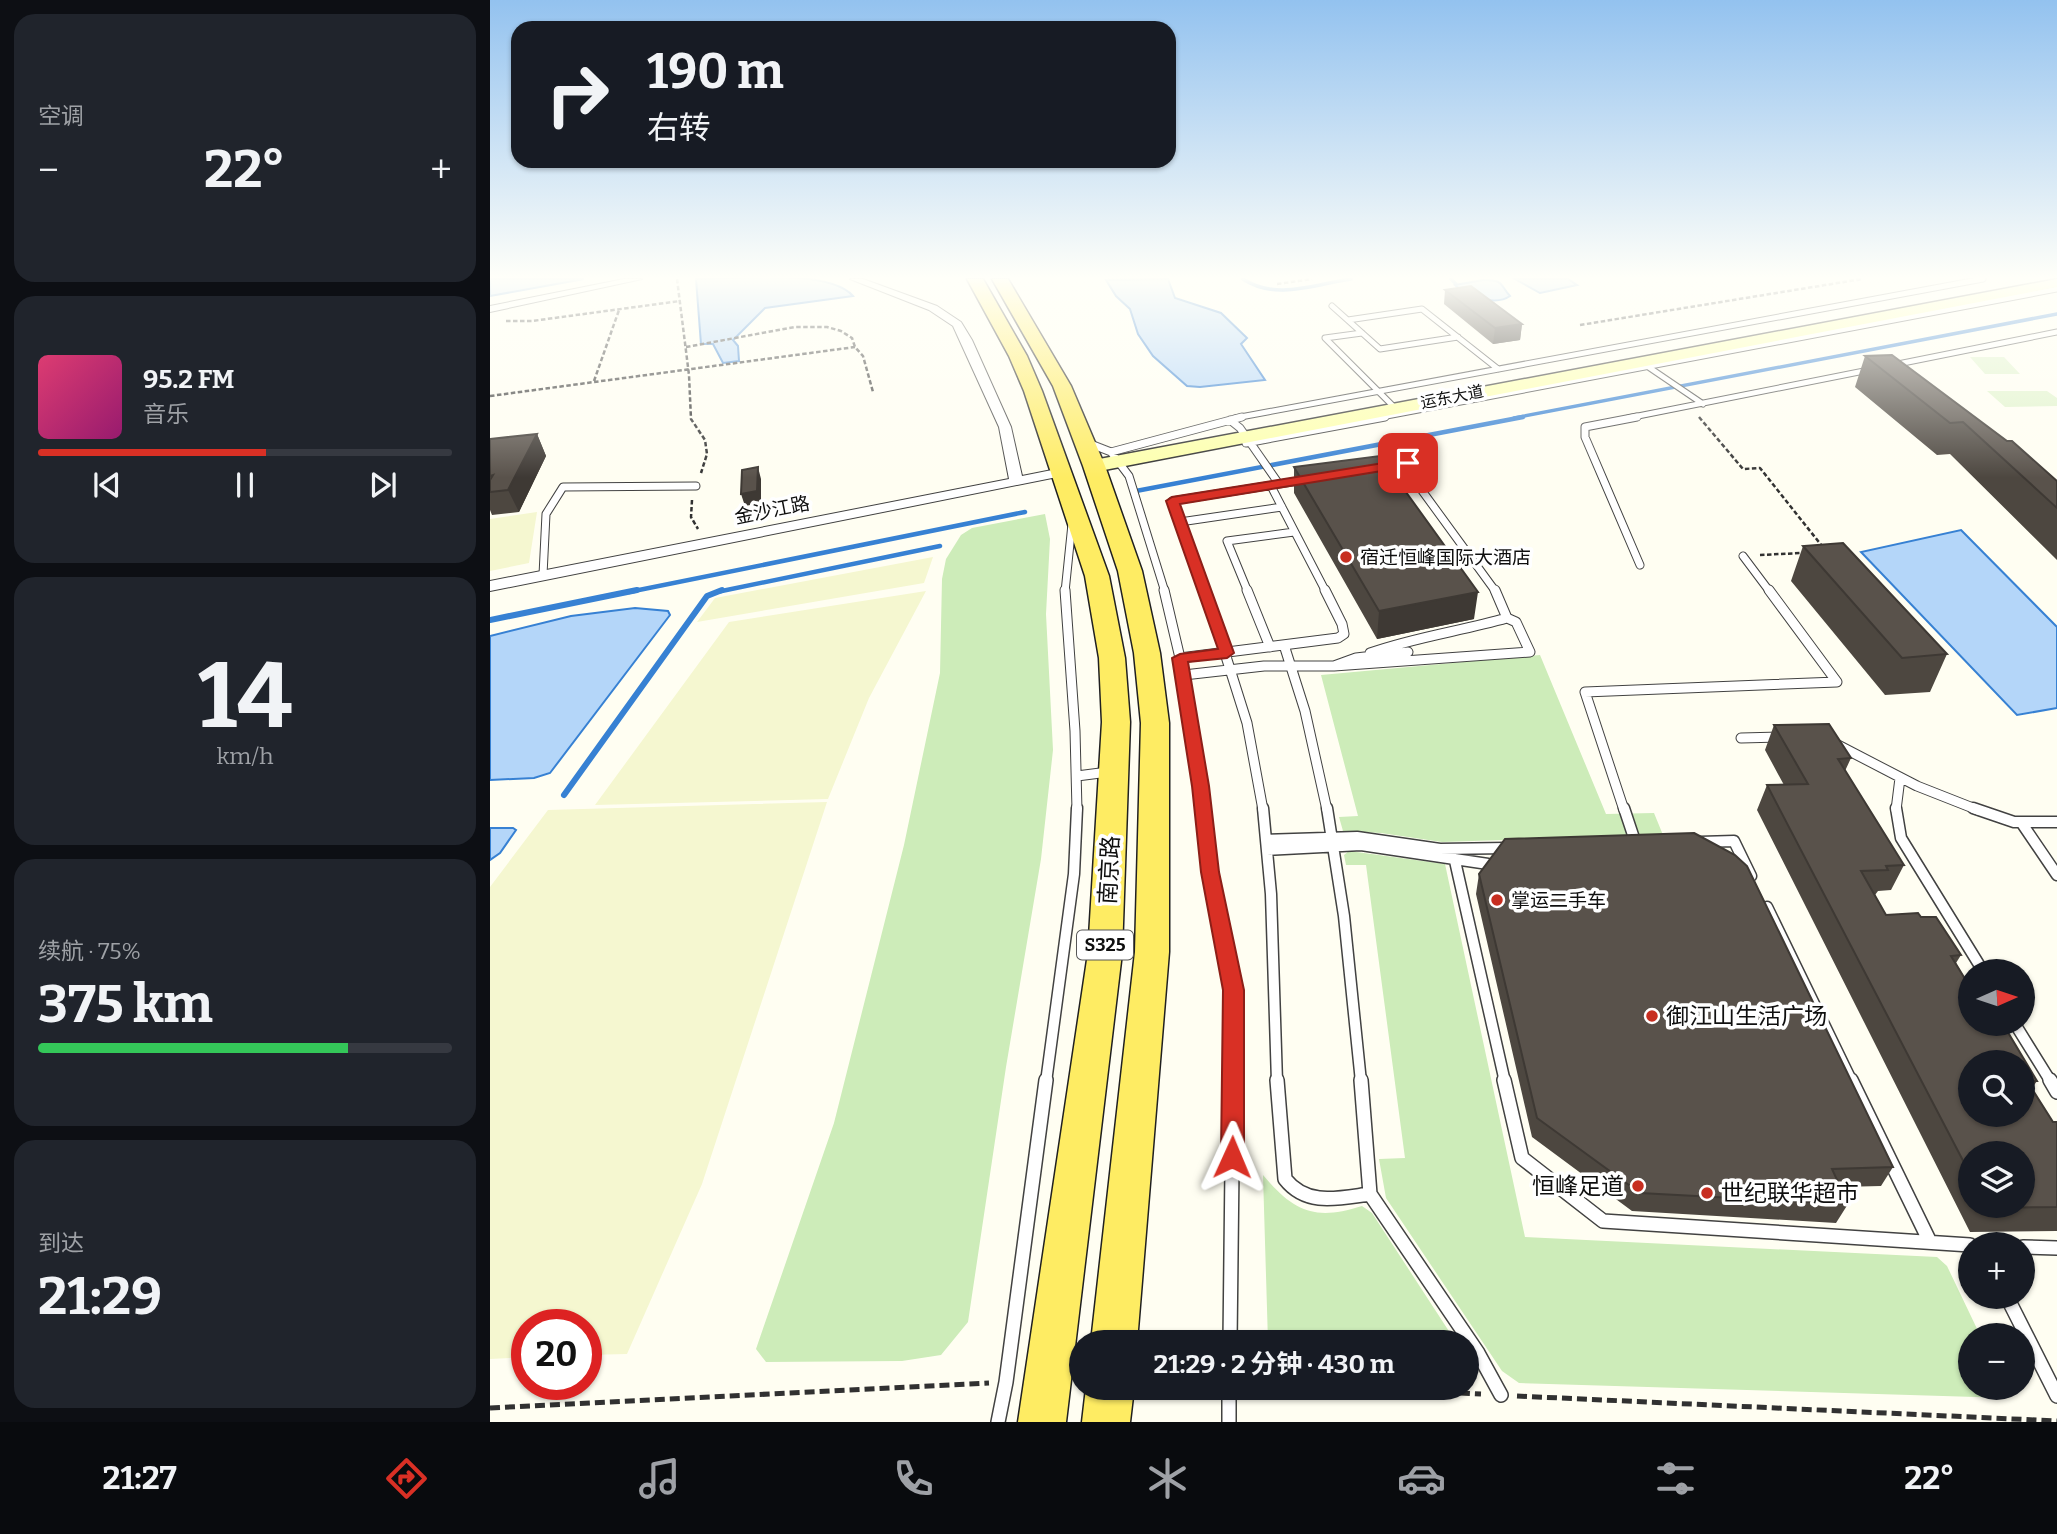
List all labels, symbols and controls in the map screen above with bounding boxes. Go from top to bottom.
text: 190 m [647,42,784,101]
icon: right [532,49,623,140]
text: 空调 [38,102,84,130]
text: 右转 [647,109,711,147]
text: 22° [204,138,285,201]
text: − [38,147,59,193]
text: + [430,147,452,193]
text: 95.2 FM [143,364,234,395]
street label: 运东大道 [1419,382,1485,412]
text: 音乐 [143,400,189,428]
pin [1378,433,1438,493]
icon: arrive [1389,444,1427,482]
icon: previous [88,466,126,504]
icon: pause [226,466,264,504]
icon: next [364,466,402,504]
street label: 金沙江路 [732,491,812,529]
place label: 宿迁恒峰国际大酒店 [1360,546,1531,569]
marker: 宿迁恒峰国际大酒店 [1338,549,1354,565]
text: 14 [198,642,292,751]
text: km/h [217,742,273,770]
street label: 南京路 [1093,835,1125,905]
place label: 掌运二手车 [1511,889,1606,912]
marker: 掌运二手车 [1489,892,1505,908]
road number: S325 [1077,930,1133,960]
text: 续航 · 75% [38,937,141,965]
north arrow [1958,959,2035,1036]
map controls [1958,959,2035,1400]
text: 375 km [38,973,213,1036]
place label: 御江山生活广场 [1666,1002,1827,1030]
marker: 御江山生活广场 [1644,1008,1660,1024]
button: search [1958,1050,2035,1127]
position arrow [1195,1120,1269,1194]
button: layers [1958,1141,2035,1218]
place label: 恒峰足道 [1532,1172,1624,1200]
marker: 恒峰足道 [1630,1178,1646,1194]
place label: 世纪联华超市 [1721,1179,1859,1207]
marker: 世纪联华超市 [1699,1185,1715,1201]
text: 到达 [38,1229,84,1257]
button: + [1958,1232,2035,1309]
text: 21:29 [38,1265,162,1328]
speed limit sign: 20 [511,1309,602,1400]
button: − [1958,1323,2035,1400]
text: 21:29 · 2 分钟 · 430 m [1154,1349,1394,1380]
icon: directions [382,1454,431,1503]
icon: music [635,1454,684,1503]
icon: phone [889,1454,938,1503]
icon: climate [1143,1454,1192,1503]
icon: car [1397,1454,1446,1503]
icon: filters [1651,1454,1700,1503]
text: 21:27 [102,1459,177,1497]
text: 22° [1904,1459,1955,1497]

